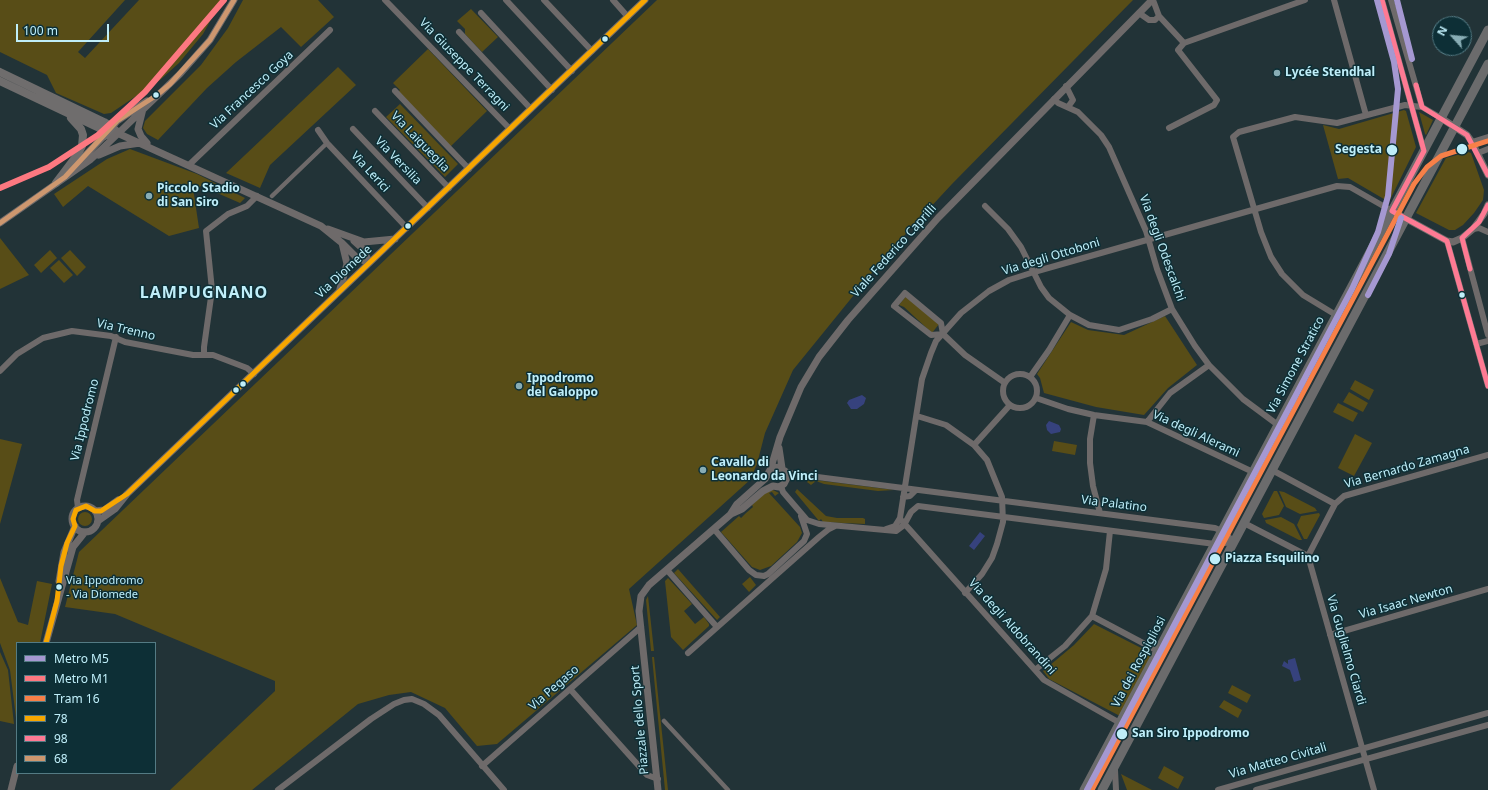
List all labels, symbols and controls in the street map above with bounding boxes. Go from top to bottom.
scale bar [18,16,111,42]
street label: Via Giuseppe Terragni [416,16,512,114]
north arrow [1432,16,1472,56]
text: 100 m [23,22,58,39]
text: N [1433,23,1450,38]
unlabelled marker [600,34,610,44]
street label: Via Francesco Goya [208,48,296,132]
place label: Lycée Stendhal [1285,66,1375,80]
marker: Lycée Stendhal [1272,68,1282,78]
unlabelled marker [151,90,161,100]
street label: Via Laigueglia [388,109,452,175]
street label: Via Versilia [372,134,424,188]
unlabelled marker [1455,142,1469,156]
place label: Segesta [1335,143,1382,157]
marker: Segesta [1385,143,1399,157]
street label: Via Lerici [348,149,392,195]
place label: Piccolo Stadio di San Siro [157,182,240,210]
marker: Piccolo Stadio di San Siro [144,191,154,201]
street label: Via degli Odescalchi [1136,193,1188,303]
street label: Viale Federico Caprilli [848,201,940,301]
unlabelled marker [403,221,413,231]
street label: Via degli Ottoboni [1000,235,1102,279]
street label: Via Diomede [313,242,375,302]
district label: LAMPUGNANO [140,283,268,303]
unlabelled marker [1457,290,1467,300]
street label: Via Simone Stratico [1264,314,1328,416]
street label: Via Trenno [95,316,157,344]
place label: Ippodromo del Galoppo [527,372,598,400]
street label: Via Ippodromo [68,377,102,463]
unlabelled marker [238,379,248,389]
marker: Ippodromo del Galoppo [514,381,524,391]
unlabelled marker [231,385,241,395]
street label: Via degli Alerami [1150,408,1242,460]
street label: Via Bernardo Zamagna [1343,442,1471,492]
place label: Cavallo di Leonardo da Vinci [711,456,818,484]
marker: Cavallo di Leonardo da Vinci [698,465,708,475]
street label: Via Palatino [1080,493,1148,515]
marker: Piazza Esquilino [1208,552,1222,566]
place label: Piazza Esquilino [1225,552,1320,566]
place label: Via Ippodromo - Via Diomede [66,574,143,600]
street label: Via degli Aldobrandini [965,576,1059,678]
marker: Via Ippodromo - Via Diomede [54,582,64,592]
street label: Via Isaac Newton [1358,582,1454,622]
street label: Via Guglielmo Ciardi [1323,593,1369,707]
street label: Via dei Rospigliosi [1109,614,1169,710]
legend [16,642,156,774]
text: Metro M5 [54,650,109,667]
street label: Via Pegaso [526,662,582,714]
street label: Piazzale dello Sport [628,665,652,775]
text: Metro M1 [54,670,109,687]
text: Tram 16 [54,690,100,707]
text: 78 [54,710,68,727]
marker: San Siro Ippodromo [1115,727,1129,741]
place label: San Siro Ippodromo [1132,727,1249,741]
text: 98 [54,730,68,747]
street label: Via Matteo Civitali [1228,740,1328,782]
text: 68 [54,750,68,767]

